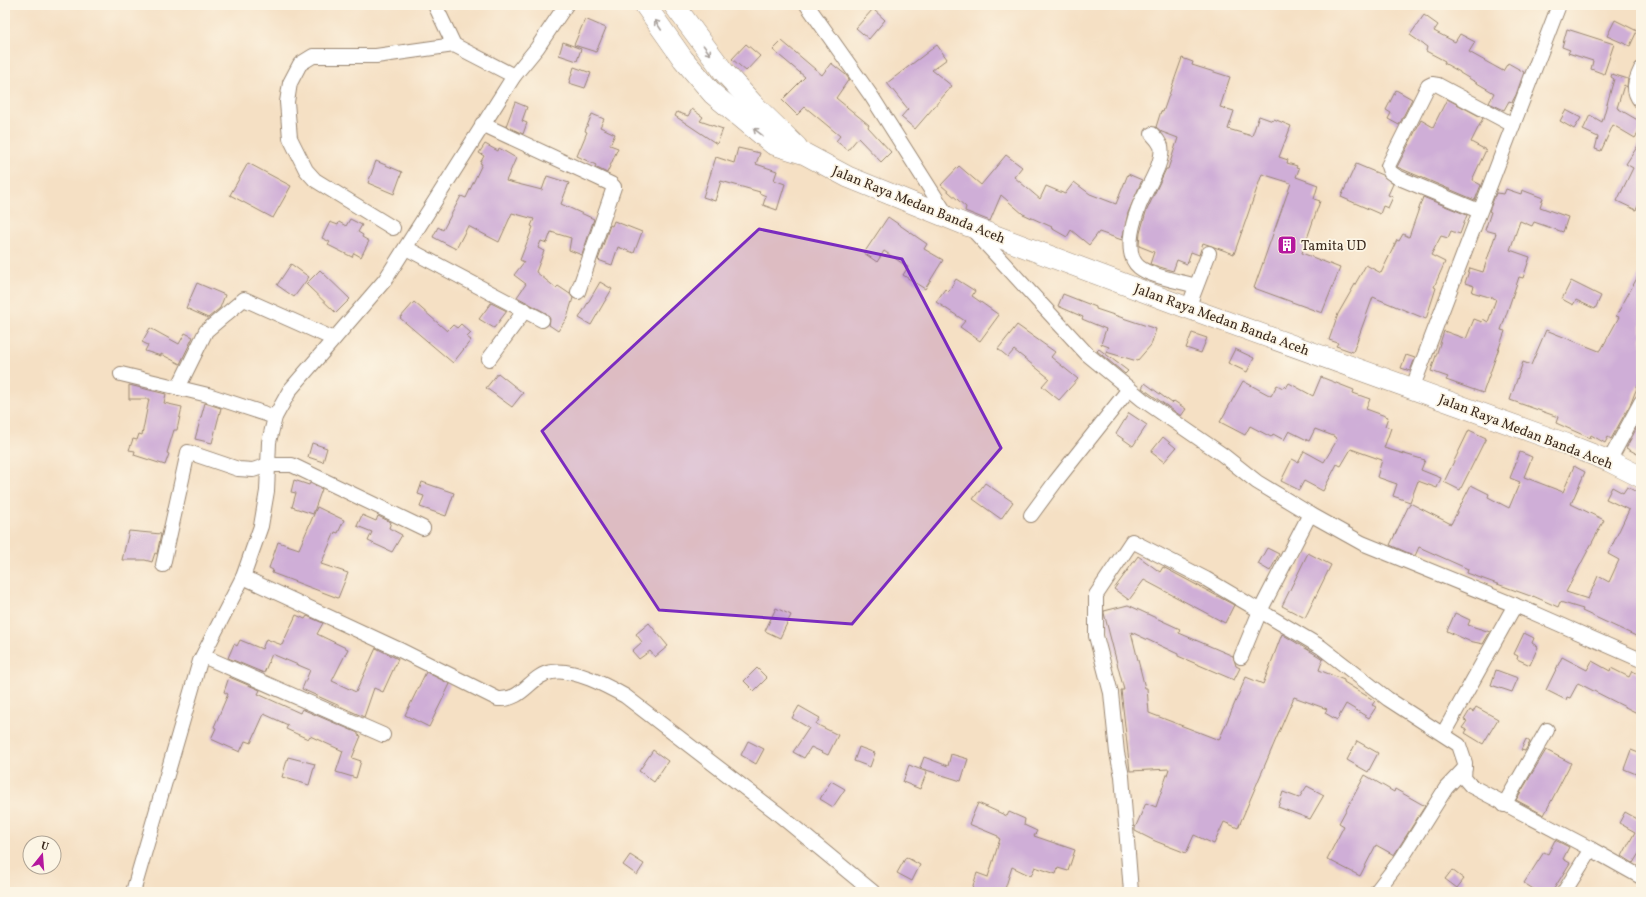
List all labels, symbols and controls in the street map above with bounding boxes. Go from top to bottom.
one-way arrow [654,20,662,31]
one-way arrow [703,44,711,55]
one-way arrow [752,127,763,136]
street label: Jalan Raya Medan Banda Aceh [829,162,1008,249]
building icon: Tamita UD [1276,234,1298,256]
place label: Tamita UD [1301,237,1366,256]
street label: Jalan Raya Medan Banda Aceh [1131,280,1312,361]
street label: Jalan Raya Medan Banda Aceh [1436,390,1615,474]
north arrow [22,835,62,875]
text: U [39,839,51,855]

